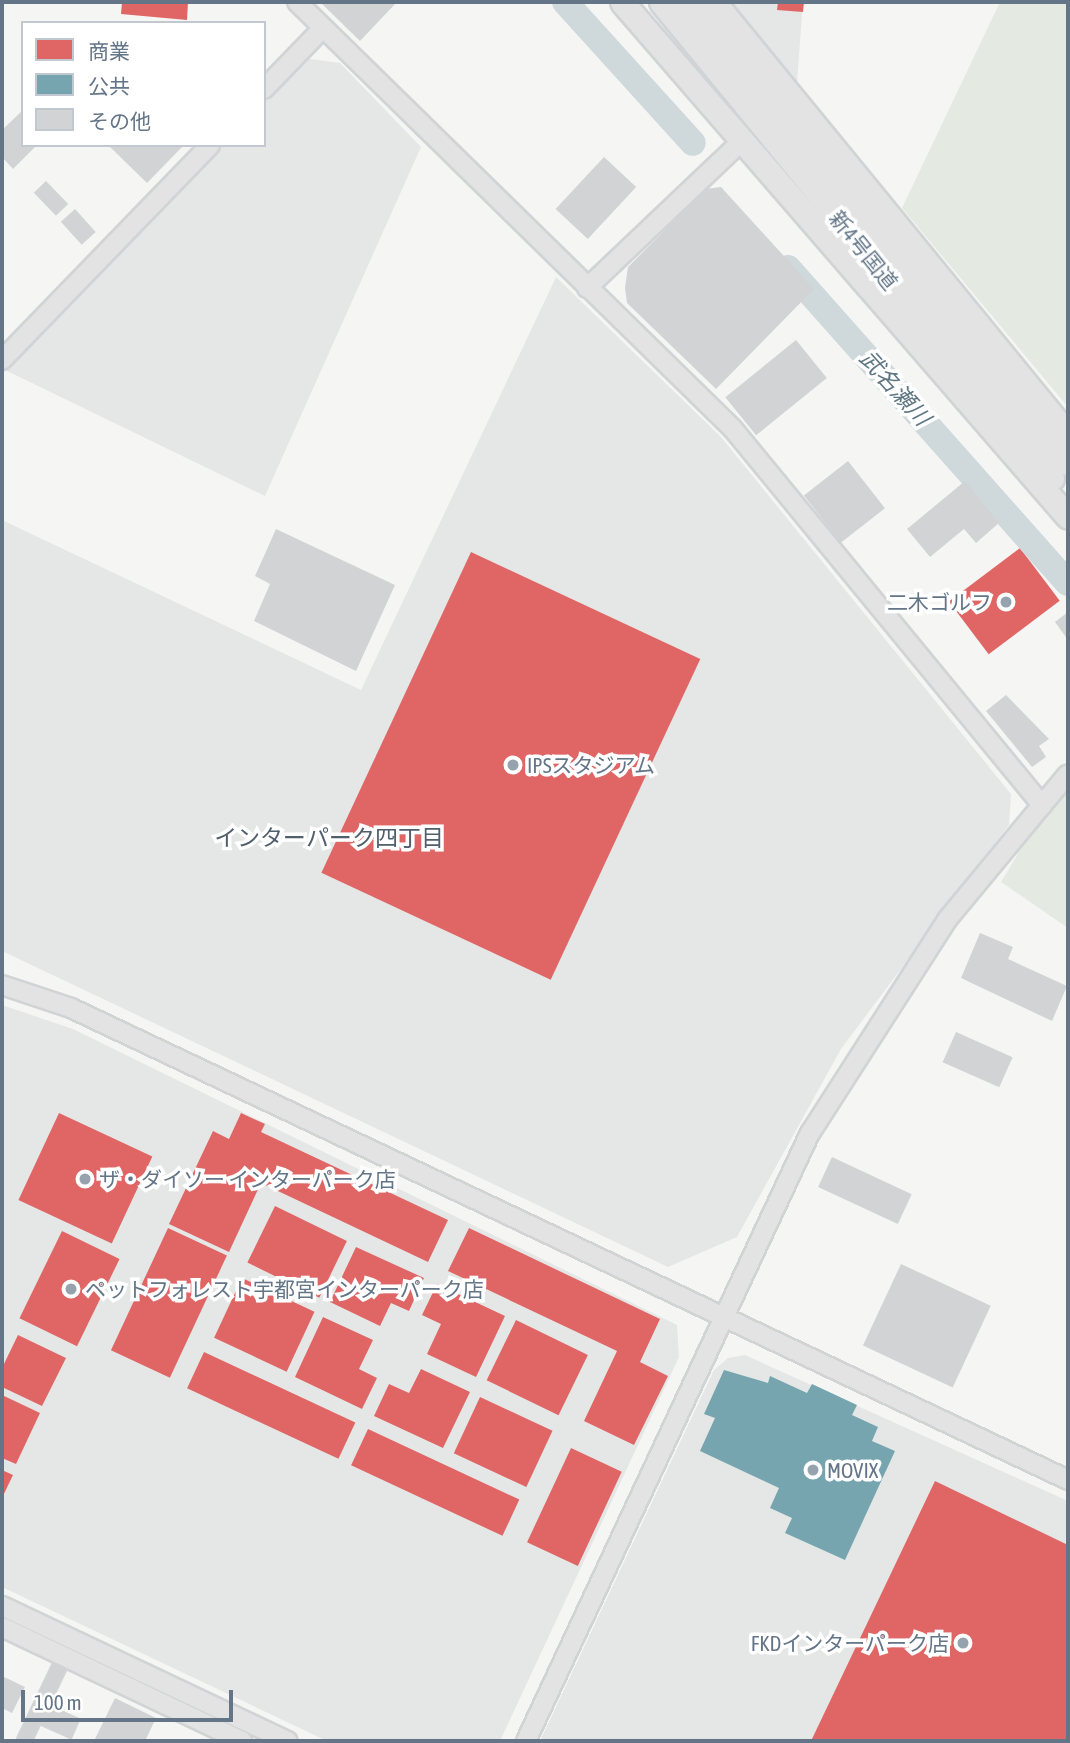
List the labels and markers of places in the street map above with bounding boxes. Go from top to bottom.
place label: 二木ゴルフ [887,589,992,615]
marker: 二木ゴルフ [998,594,1014,610]
place label: IPSスタジアム [527,752,656,778]
marker: IPSスタジアム [505,757,521,773]
place label: ザ・ダイソー インターパーク店 [99,1166,396,1192]
marker: ザ・ダイソー インターパーク店 [77,1171,93,1187]
place label: ペットフォレスト宇都宮インターパーク店 [85,1276,484,1302]
marker: ペットフォレスト宇都宮インターパーク店 [63,1281,79,1297]
place label: MOVIX [827,1457,878,1483]
marker: MOVIX [805,1462,821,1478]
place label: FKDインターパーク店 [750,1630,949,1656]
marker: FKDインターパーク店 [955,1635,971,1651]

